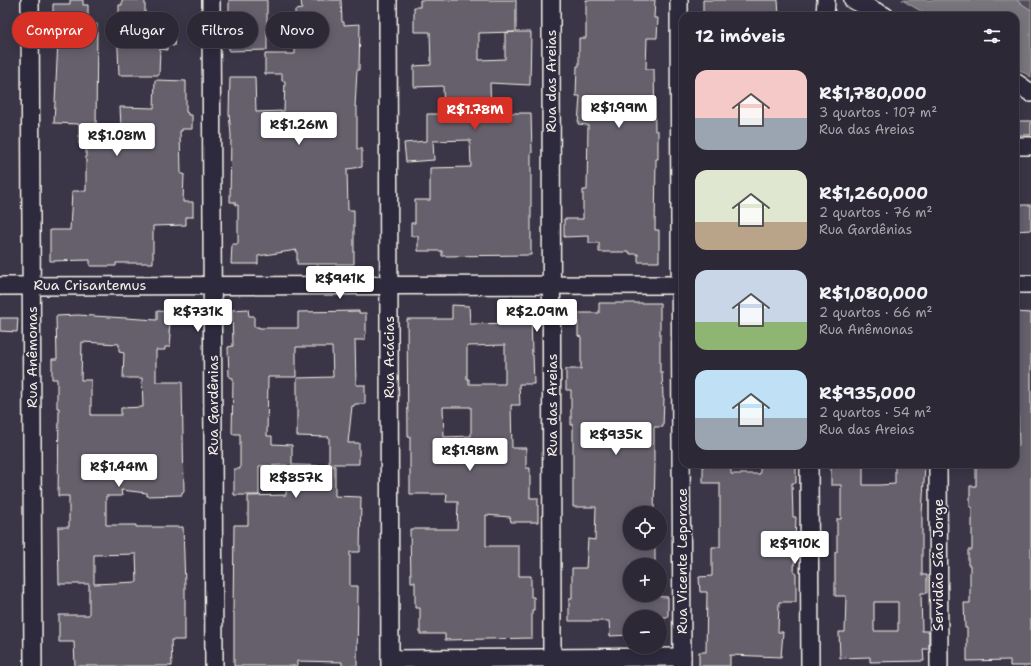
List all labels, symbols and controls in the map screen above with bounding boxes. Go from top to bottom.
chip: Comprar [12,12,97,48]
chip: Alugar [105,12,179,48]
chip: Filtros [187,12,258,48]
chip: Novo [266,12,329,48]
text: 12 imóveis [695,25,786,47]
icon: filters [981,25,1003,47]
street label: Rua das Areias [542,29,560,132]
text: R$1,780,000 [819,82,927,104]
icon: home [727,86,775,134]
pin: R$1.99M [582,95,656,129]
pin: R$1.78M [438,97,512,131]
text: R$1.99M [591,99,647,116]
text: R$1.78M [446,101,504,118]
text: 3 quartos · 107 m² [819,104,937,121]
pin: R$1.26M [262,112,336,146]
text: R$1.26M [270,116,328,133]
text: Rua das Areias [819,121,915,138]
pin: R$1.08M [80,123,154,157]
text: R$1.08M [88,127,146,144]
text: R$1,260,000 [819,182,928,204]
icon: home [727,186,775,234]
text: 2 quartos · 76 m² [819,204,932,221]
text: Rua Gardênias [819,221,912,238]
pin: R$941K [307,266,373,300]
text: R$941K [315,270,365,287]
street label: Rua Crisantemus [34,276,146,294]
text: R$1,080,000 [819,282,928,304]
icon: home [727,286,775,334]
pin: R$731K [165,299,231,333]
pin: R$2.09M [500,299,574,333]
text: R$731K [173,303,223,320]
text: R$2.09M [506,303,568,320]
text: 2 quartos · 66 m² [819,304,933,321]
street label: Rua Anêmonas [23,306,41,408]
street label: Rua Acácias [380,316,398,398]
text: Rua Anêmonas [819,321,913,338]
street label: Rua das Areias [543,353,561,456]
street label: Rua Gardênias [204,355,222,455]
text: R$935,000 [819,382,916,404]
icon: home [727,386,775,434]
text: 2 quartos · 54 m² [819,404,931,421]
text: Rua das Areias [819,421,915,438]
pin: R$935K [583,422,649,456]
text: R$935K [589,426,643,443]
pin: R$1.98M [433,438,507,472]
text: R$1.98M [441,442,499,459]
pin: R$1.44M [82,454,156,488]
text: R$1.44M [90,458,148,475]
pin: R$857K [263,465,329,499]
text: R$857K [269,469,323,486]
street label: Rua Vicente Leporace [673,488,691,634]
street label: Servidão São Jorge [929,499,947,631]
map controls [623,506,667,654]
button: locate [623,506,667,550]
pin: R$910K [762,531,828,565]
text: R$910K [770,535,820,552]
button: + [623,558,667,602]
button: − [623,610,667,654]

